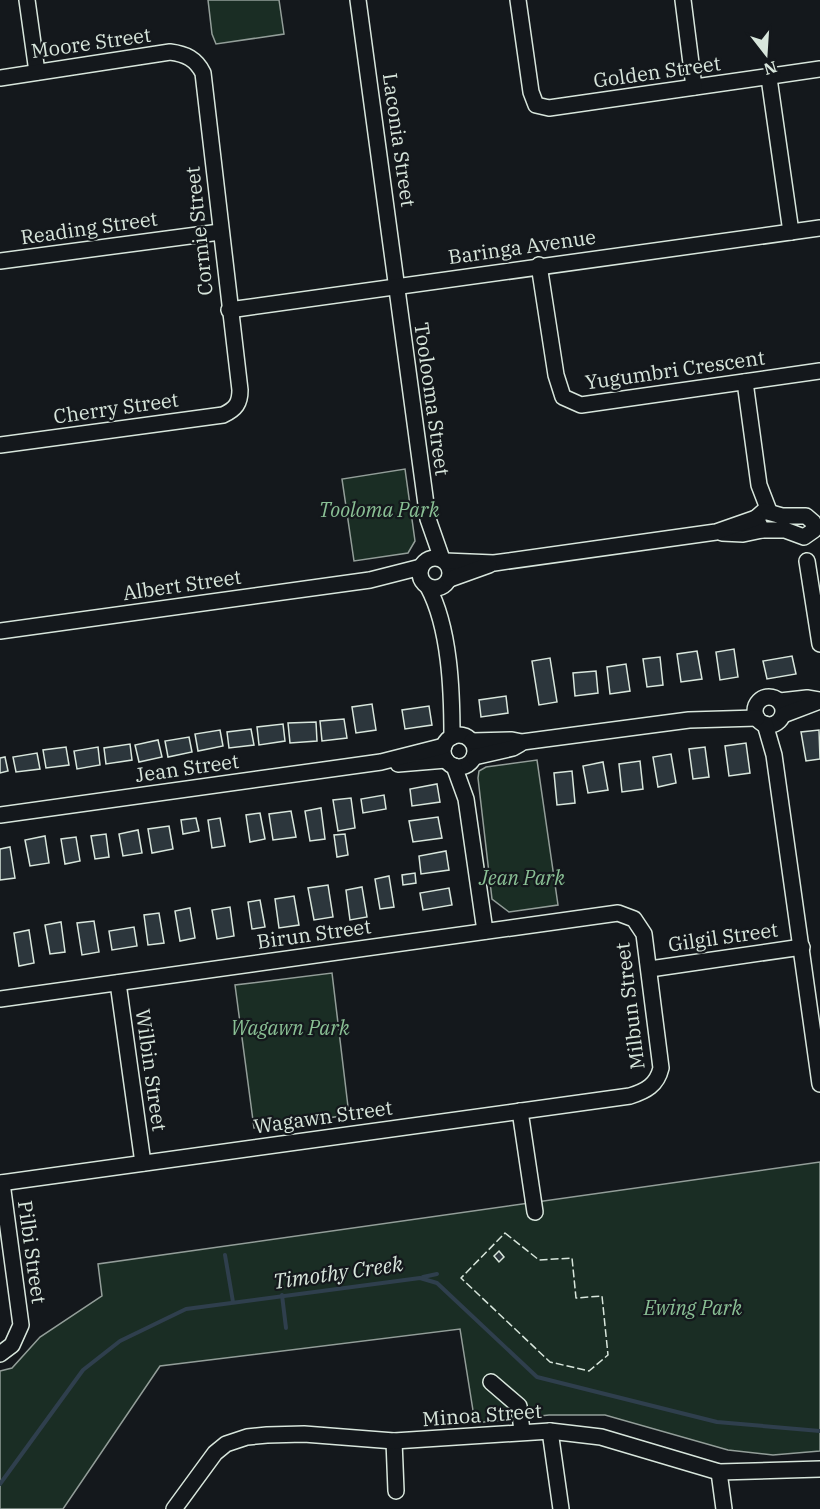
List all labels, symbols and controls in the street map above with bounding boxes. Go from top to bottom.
street label: Moore Street [29,21,153,64]
north arrow [736,24,796,84]
street label: Golden Street [592,49,722,94]
text: N [761,57,779,80]
street label: Laconia Street [377,71,422,209]
street label: Cormie Street [178,165,219,297]
street label: Reading Street [19,205,159,250]
street label: Baringa Avenue [446,223,598,270]
street label: Toolooma Street [408,321,457,477]
street label: Yugumbri Crescent [583,344,766,395]
street label: Cherry Street [52,385,180,430]
park label: Tooloma Park [319,496,440,523]
street label: Albert Street [121,563,243,606]
street label: Jean Street [133,747,240,788]
park label: Jean Park [478,864,565,891]
street label: Birun Street [255,912,373,955]
street label: Gilgil Street [666,915,780,958]
street label: Milbun Street [608,941,651,1071]
street label: Wilbin Street [130,1007,173,1133]
park label: Wagawn Park [230,1014,350,1041]
street label: Wagawn Street [252,1093,394,1140]
street label: Pilbi Street [12,1199,53,1305]
water label: Timothy Creek [271,1249,405,1295]
park label: Ewing Park [643,1294,743,1321]
street label: Minoa Street [421,1397,543,1432]

